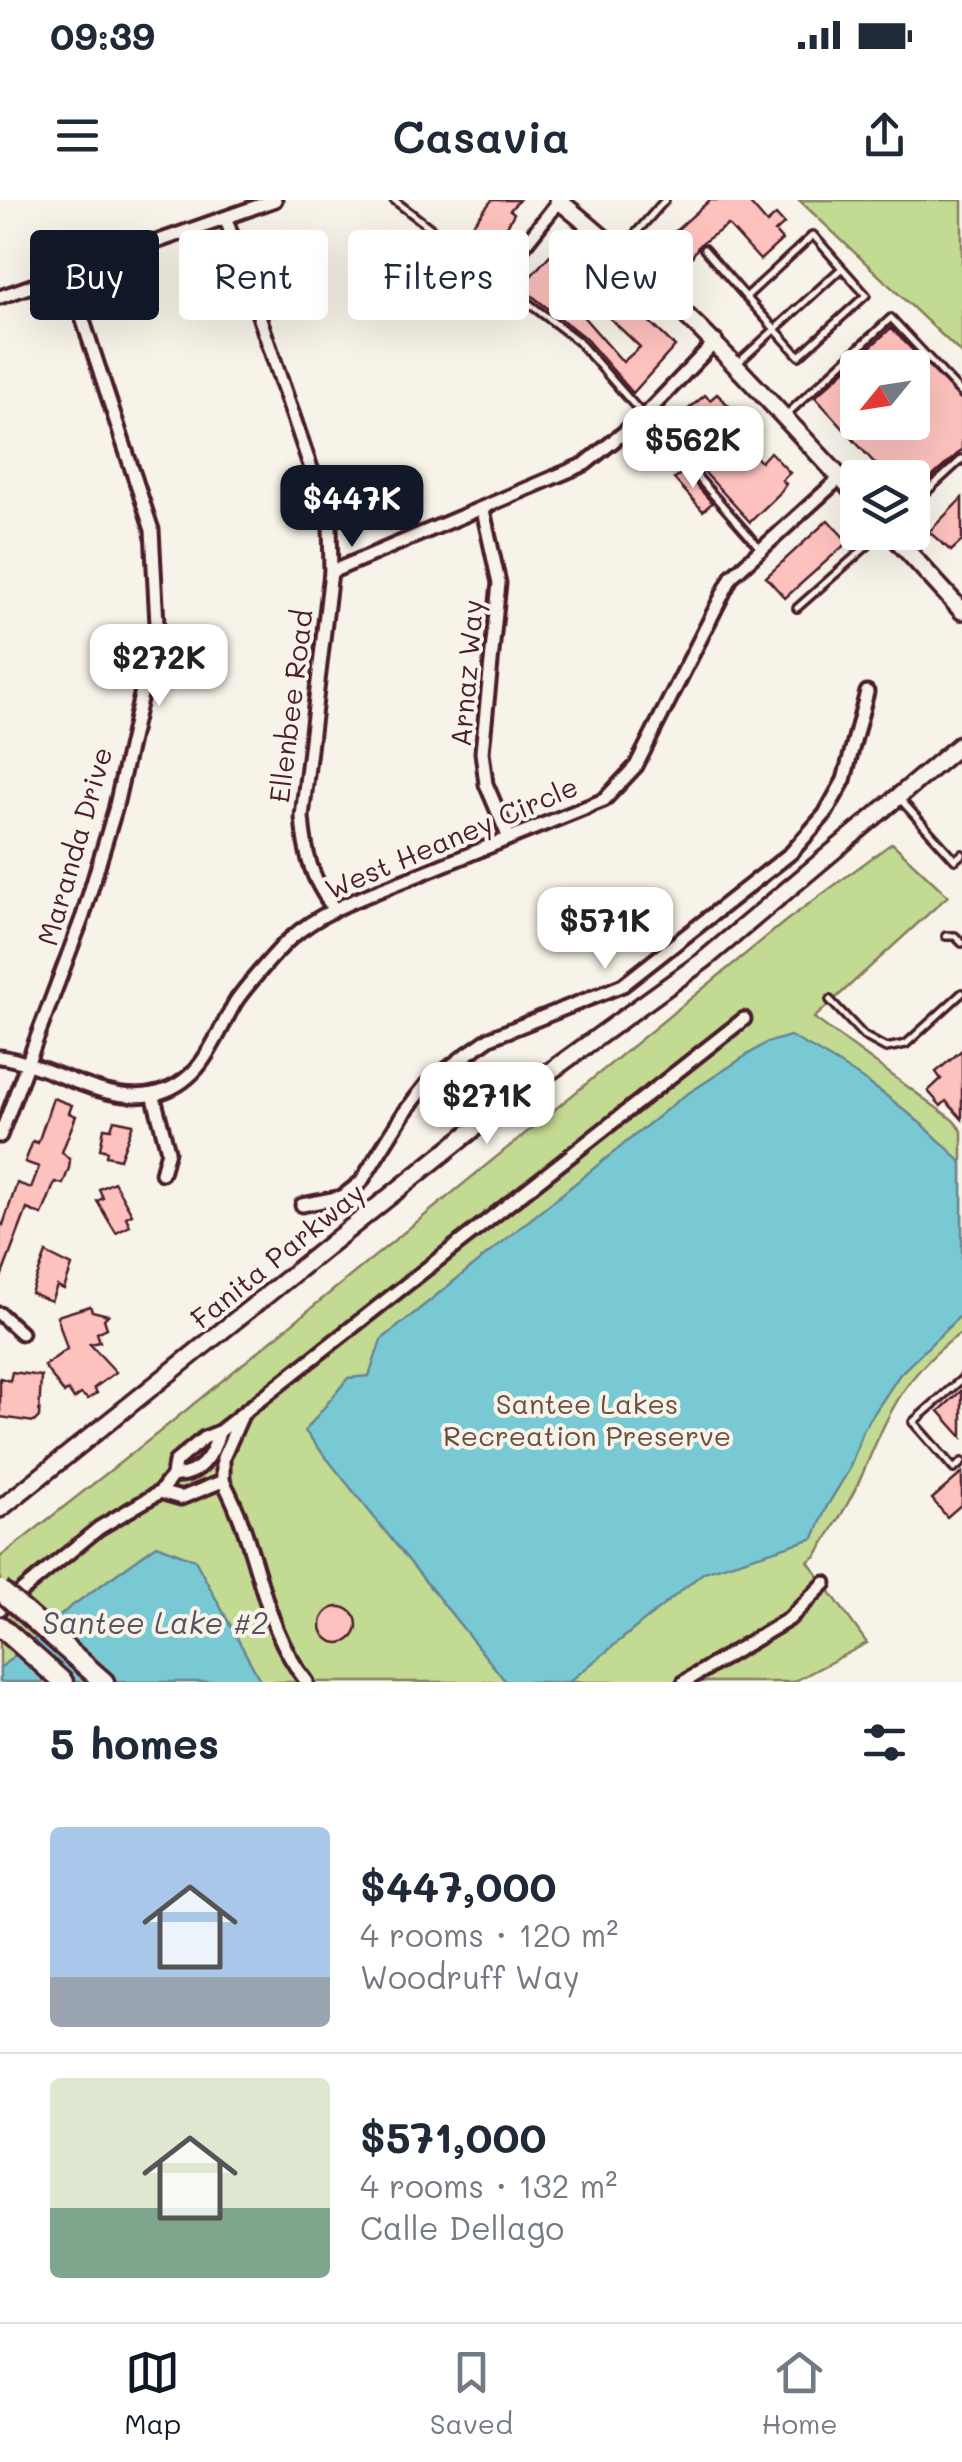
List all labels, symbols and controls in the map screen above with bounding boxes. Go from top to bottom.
text: 09:39 [50,10,155,60]
text: Casavia [392,106,570,164]
icon: menu [50,108,105,163]
icon: share [857,108,912,163]
chip: Buy [30,230,159,320]
chip: Rent [179,230,328,320]
chip: Filters [348,230,529,320]
chip: New [549,230,693,320]
north arrow [840,350,930,440]
map controls [840,350,930,550]
pin: $562K [623,406,763,491]
text: $562K [645,417,741,459]
button: layers [840,460,930,550]
pin: $447K [282,465,422,550]
text: $447K [302,476,402,518]
street label: Arnaz Way [442,598,490,748]
street label: Ellenbee Road [260,607,320,805]
pin: $272K [89,624,229,709]
text: $272K [112,635,206,677]
street label: Maranda Drive [28,743,120,949]
street label: West Heaney Circle [319,767,583,907]
pin: $571K [535,887,675,972]
text: $571K [559,898,651,940]
pin: $271K [417,1062,557,1147]
text: $271K [442,1073,532,1115]
street label: Fanita Parkway [183,1174,371,1336]
park label: Santee Lakes Recreation Preserve [443,1385,731,1453]
water label: Santee Lake #2 [42,1602,268,1642]
text: 5 homes [50,1715,219,1770]
icon: filters [857,1715,912,1770]
text: $447,000 [360,1858,557,1913]
icon: home [130,1867,250,1987]
text: 4 rooms · 120 m² [360,1913,618,1955]
text: Woodruff Way [360,1955,580,1997]
text: $571,000 [360,2109,546,2164]
icon: home [130,2118,250,2238]
text: 4 rooms · 132 m² [360,2164,617,2206]
text: Calle Dellago [360,2206,564,2248]
tab: Map [124,2345,181,2441]
tab: Saved [430,2345,513,2441]
tab: Home [761,2345,838,2441]

